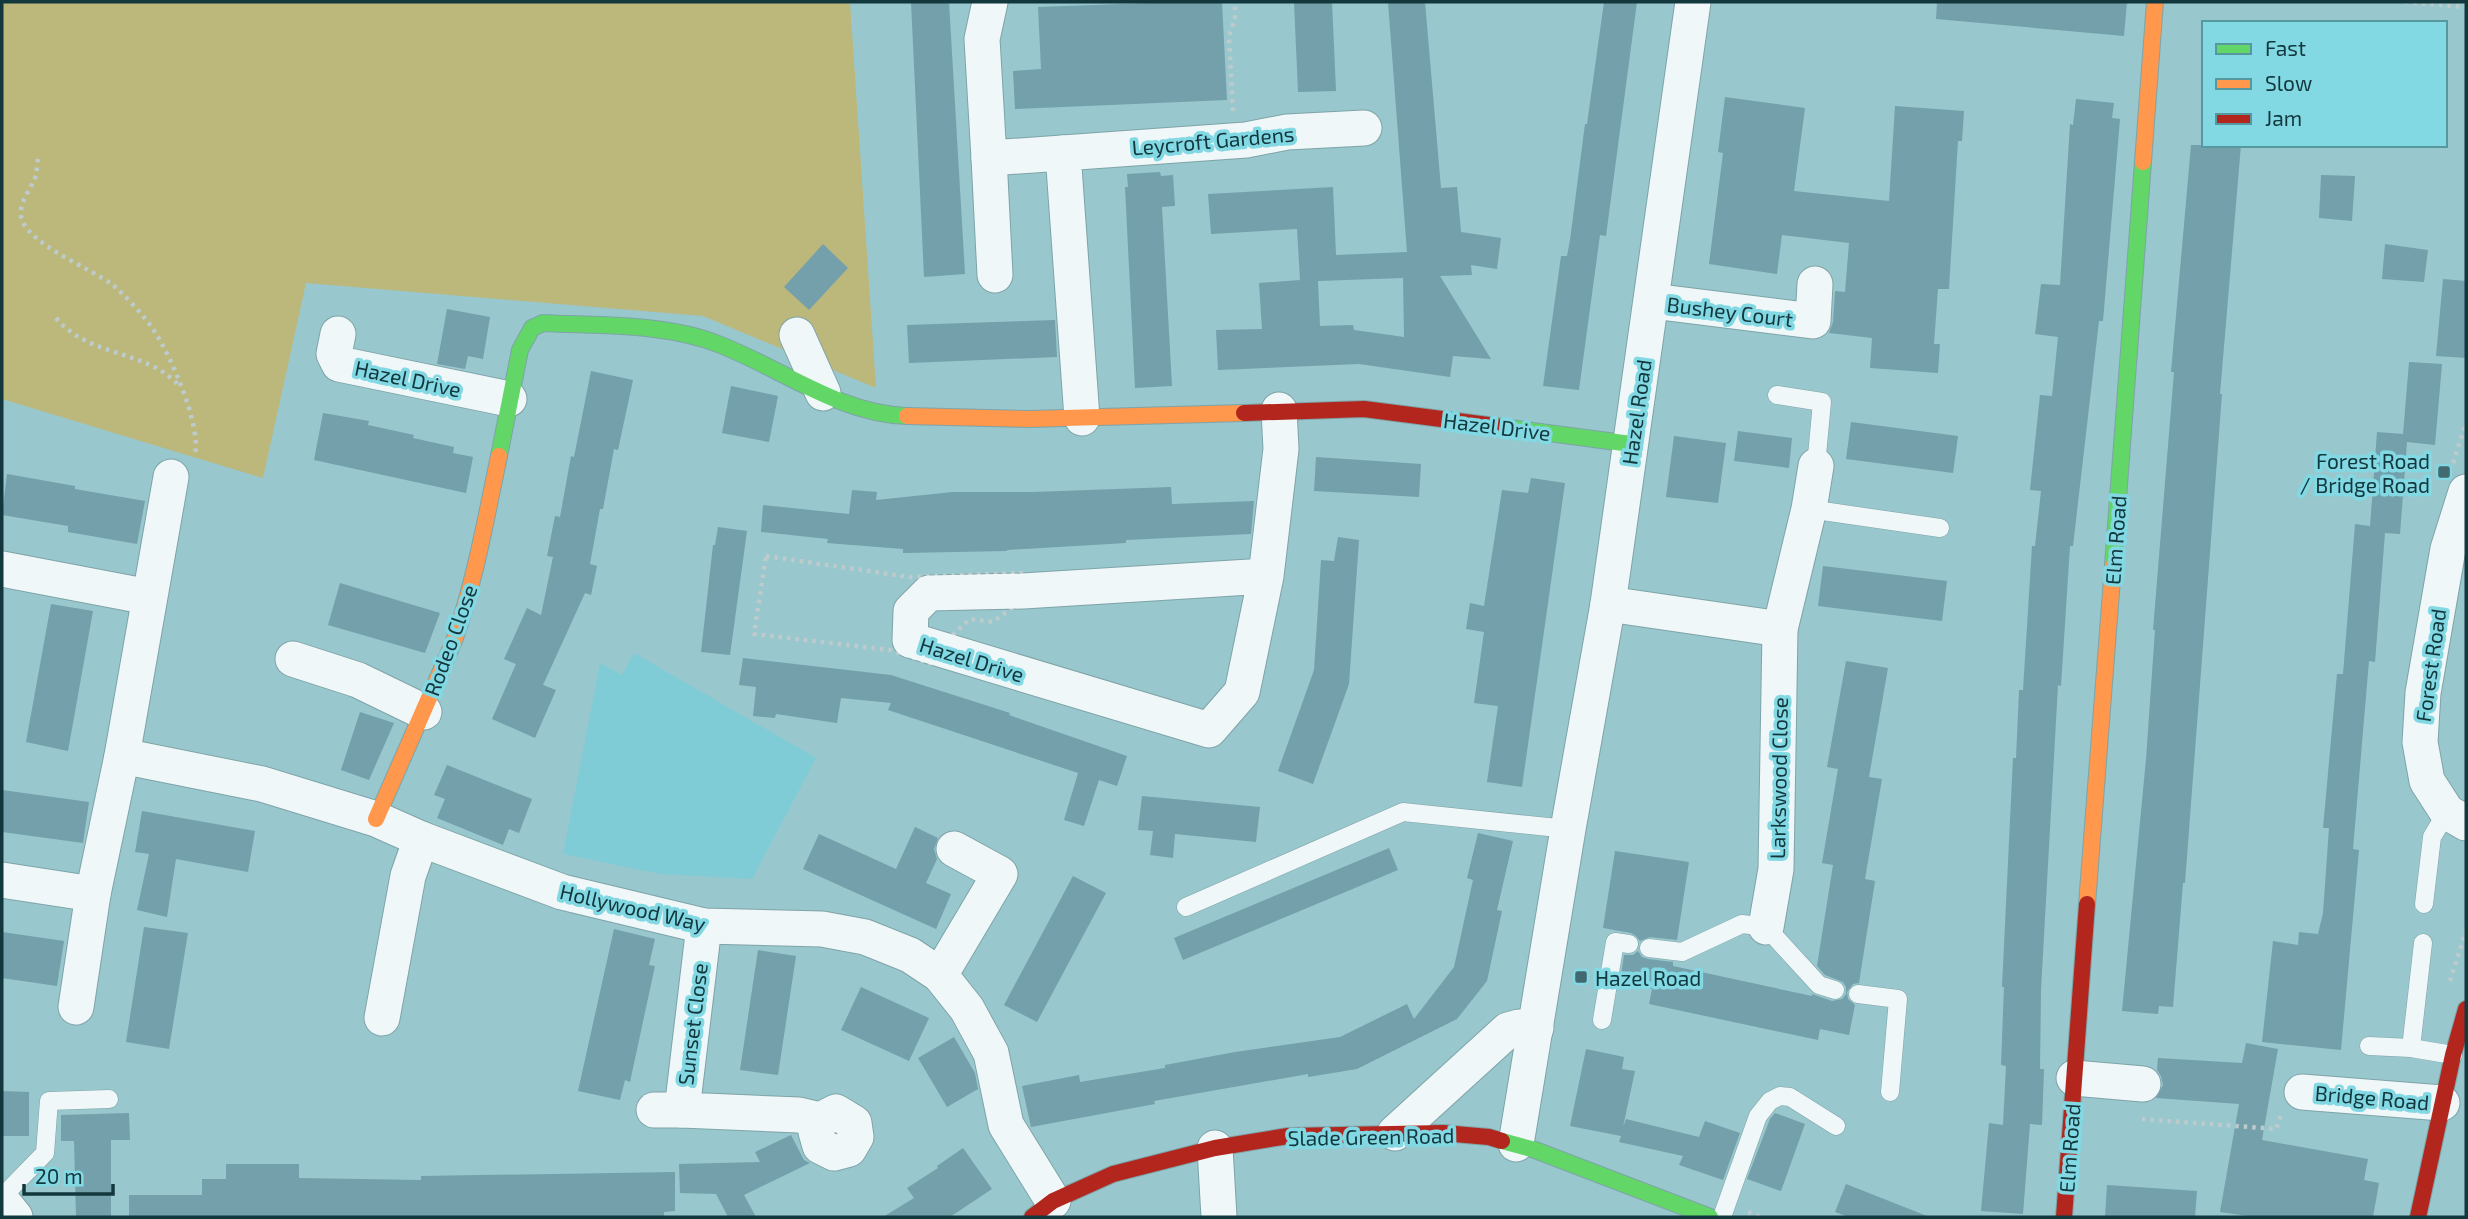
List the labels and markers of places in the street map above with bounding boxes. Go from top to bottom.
place label: Forest Road / Bridge Road [2300,448,2430,497]
marker: Forest Road / Bridge Road [2436,464,2452,480]
place label: Hazel Road [1595,965,1701,990]
marker: Hazel Road [1573,969,1589,985]

